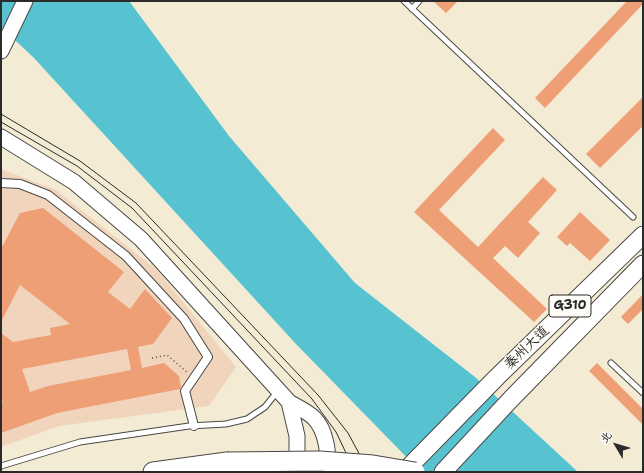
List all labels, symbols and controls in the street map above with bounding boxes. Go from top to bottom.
road number: G310 [549,295,591,317]
street label: 秦州大道 [501,323,553,373]
north arrow [596,425,636,465]
text: 北 [597,428,615,446]

